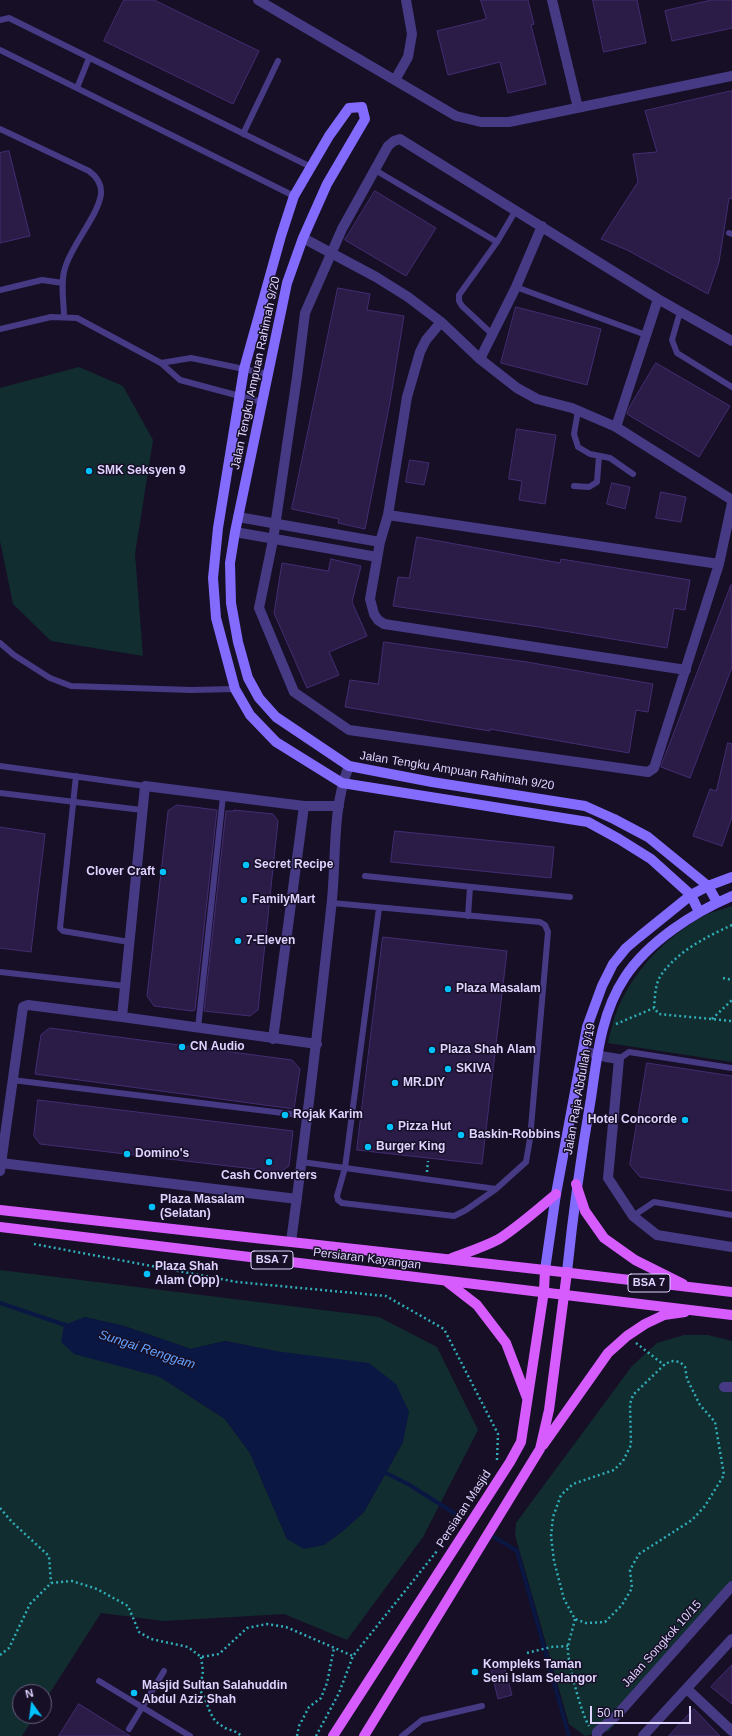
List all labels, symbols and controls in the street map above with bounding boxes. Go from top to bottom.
street label: Jalan Tengku Ampuan Rahimah 9/20 [228,275,284,471]
place label: SMK Seksyen 9 [97,464,186,478]
marker: SMK Seksyen 9 [84,466,94,476]
street label: Jalan Tengku Ampuan Rahimah 9/20 [359,748,555,794]
place label: Secret Recipe [254,858,333,872]
marker: Secret Recipe [241,860,251,870]
place label: Clover Craft [86,865,155,879]
marker: Clover Craft [158,867,168,877]
place label: FamilyMart [252,893,315,907]
marker: FamilyMart [239,895,249,905]
place label: 7-Eleven [246,934,295,948]
marker: 7-Eleven [233,936,243,946]
place label: Plaza Masalam [456,982,541,996]
marker: Plaza Masalam [443,984,453,994]
street label: Jalan Raja Abdullah 9/19 [561,1022,599,1156]
place label: CN Audio [190,1040,245,1054]
marker: CN Audio [177,1042,187,1052]
place label: Plaza Shah Alam [440,1043,536,1057]
marker: Plaza Shah Alam [427,1045,437,1055]
place label: SKIVA [456,1062,492,1076]
marker: SKIVA [443,1064,453,1074]
place label: MR.DIY [403,1076,445,1090]
marker: MR.DIY [390,1078,400,1088]
place label: Rojak Karim [293,1108,363,1122]
marker: Rojak Karim [280,1110,290,1120]
place label: Hotel Concorde [588,1113,677,1127]
marker: Hotel Concorde [680,1115,690,1125]
place label: Pizza Hut [398,1120,451,1134]
marker: Pizza Hut [385,1122,395,1132]
place label: Baskin-Robbins [469,1128,560,1142]
marker: Baskin-Robbins [456,1130,466,1140]
place label: Burger King [376,1140,445,1154]
marker: Burger King [363,1142,373,1152]
place label: Domino's [135,1147,189,1161]
marker: Domino's [122,1149,132,1159]
marker: Cash Converters [264,1157,274,1167]
place label: Cash Converters [221,1169,317,1183]
place label: Plaza Masalam (Selatan) [160,1193,245,1221]
marker: Plaza Masalam (Selatan) [147,1202,157,1212]
street label: Persiaran Kayangan [312,1245,422,1273]
road number: BSA 7 [251,1251,293,1269]
place label: Plaza Shah Alam (Opp) [155,1260,220,1288]
marker: Plaza Shah Alam (Opp) [142,1269,152,1279]
road number: BSA 7 [628,1274,670,1292]
water label: Sungai Renggam [97,1327,197,1373]
street label: Persiaran Masjid [434,1468,494,1550]
street label: Jalan Songkok 10/15 [619,1598,705,1690]
place label: Kompleks Taman Seni Islam Selangor [483,1658,597,1686]
marker: Kompleks Taman Seni Islam Selangor [470,1667,480,1677]
place label: Masjid Sultan Salahuddin Abdul Aziz Shah [142,1679,287,1707]
north arrow [12,1684,52,1724]
text: N [24,1687,35,1700]
marker: Masjid Sultan Salahuddin Abdul Aziz Shah [129,1688,139,1698]
scale bar [592,1698,693,1724]
text: 50 m [597,1706,624,1720]

